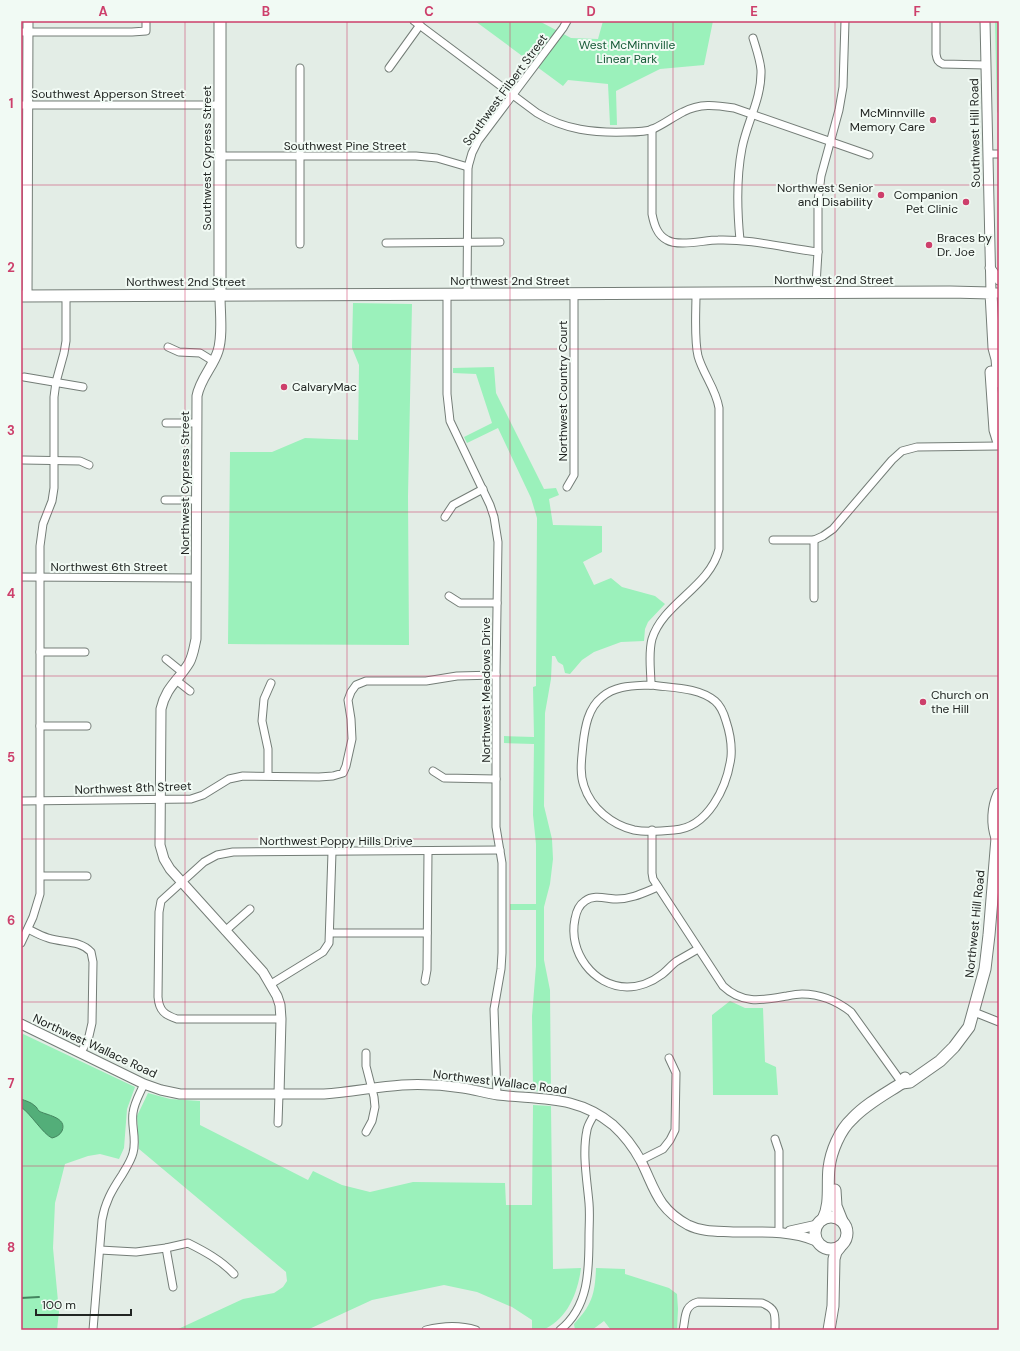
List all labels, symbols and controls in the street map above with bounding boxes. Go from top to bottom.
text: A [98,3,108,20]
text: B [262,3,270,20]
text: C [424,3,434,20]
text: D [586,3,596,20]
text: E [750,3,758,20]
text: F [913,3,921,20]
street label: Southwest Filbert Street [459,31,551,149]
park label: West McMinnville Linear Park [579,37,675,67]
street label: Southwest Hill Road [966,78,984,188]
street label: Southwest Cypress Street [199,85,215,231]
street label: Southwest Apperson Street [31,86,185,102]
text: 1 [9,95,13,112]
place label: McMinnville Memory Care [850,105,925,135]
marker: McMinnville Memory Care [928,115,938,125]
street label: Southwest Pine Street [284,138,407,154]
place label: Northwest Senior and Disability [777,180,874,210]
place label: Companion Pet Clinic [894,187,958,217]
marker: Northwest Senior and Disability [876,190,886,200]
marker: Companion Pet Clinic [961,197,971,207]
place label: Braces by Dr. Joe [937,230,992,260]
marker: Braces by Dr. Joe [924,240,934,250]
text: 2 [7,259,15,276]
street label: Northwest 2nd Street [774,272,894,288]
street label: Northwest 2nd Street [450,273,570,289]
street label: Northwest 2nd Street [126,274,246,290]
street label: Northwest Country Court [555,320,571,462]
place label: CalvaryMac [292,379,357,395]
marker: CalvaryMac [279,382,289,392]
street label: Northwest Cypress Street [177,411,193,555]
text: 3 [7,422,15,439]
street label: Northwest 6th Street [50,559,168,575]
text: 4 [7,585,15,602]
street label: Northwest Meadows Drive [478,617,494,763]
place label: Church on the Hill [931,687,989,717]
marker: Church on the Hill [918,697,928,707]
text: 5 [7,749,15,766]
street label: Northwest 8th Street [74,778,192,798]
street label: Northwest Poppy Hills Drive [259,833,413,849]
street label: Northwest Hill Road [961,869,989,979]
text: 6 [7,912,15,929]
street label: Northwest Wallace Road [30,1010,160,1082]
street label: Northwest Wallace Road [432,1066,568,1098]
text: 7 [8,1075,15,1092]
text: 8 [7,1239,15,1256]
scale bar [36,1291,131,1317]
text: 100 m [42,1297,76,1313]

